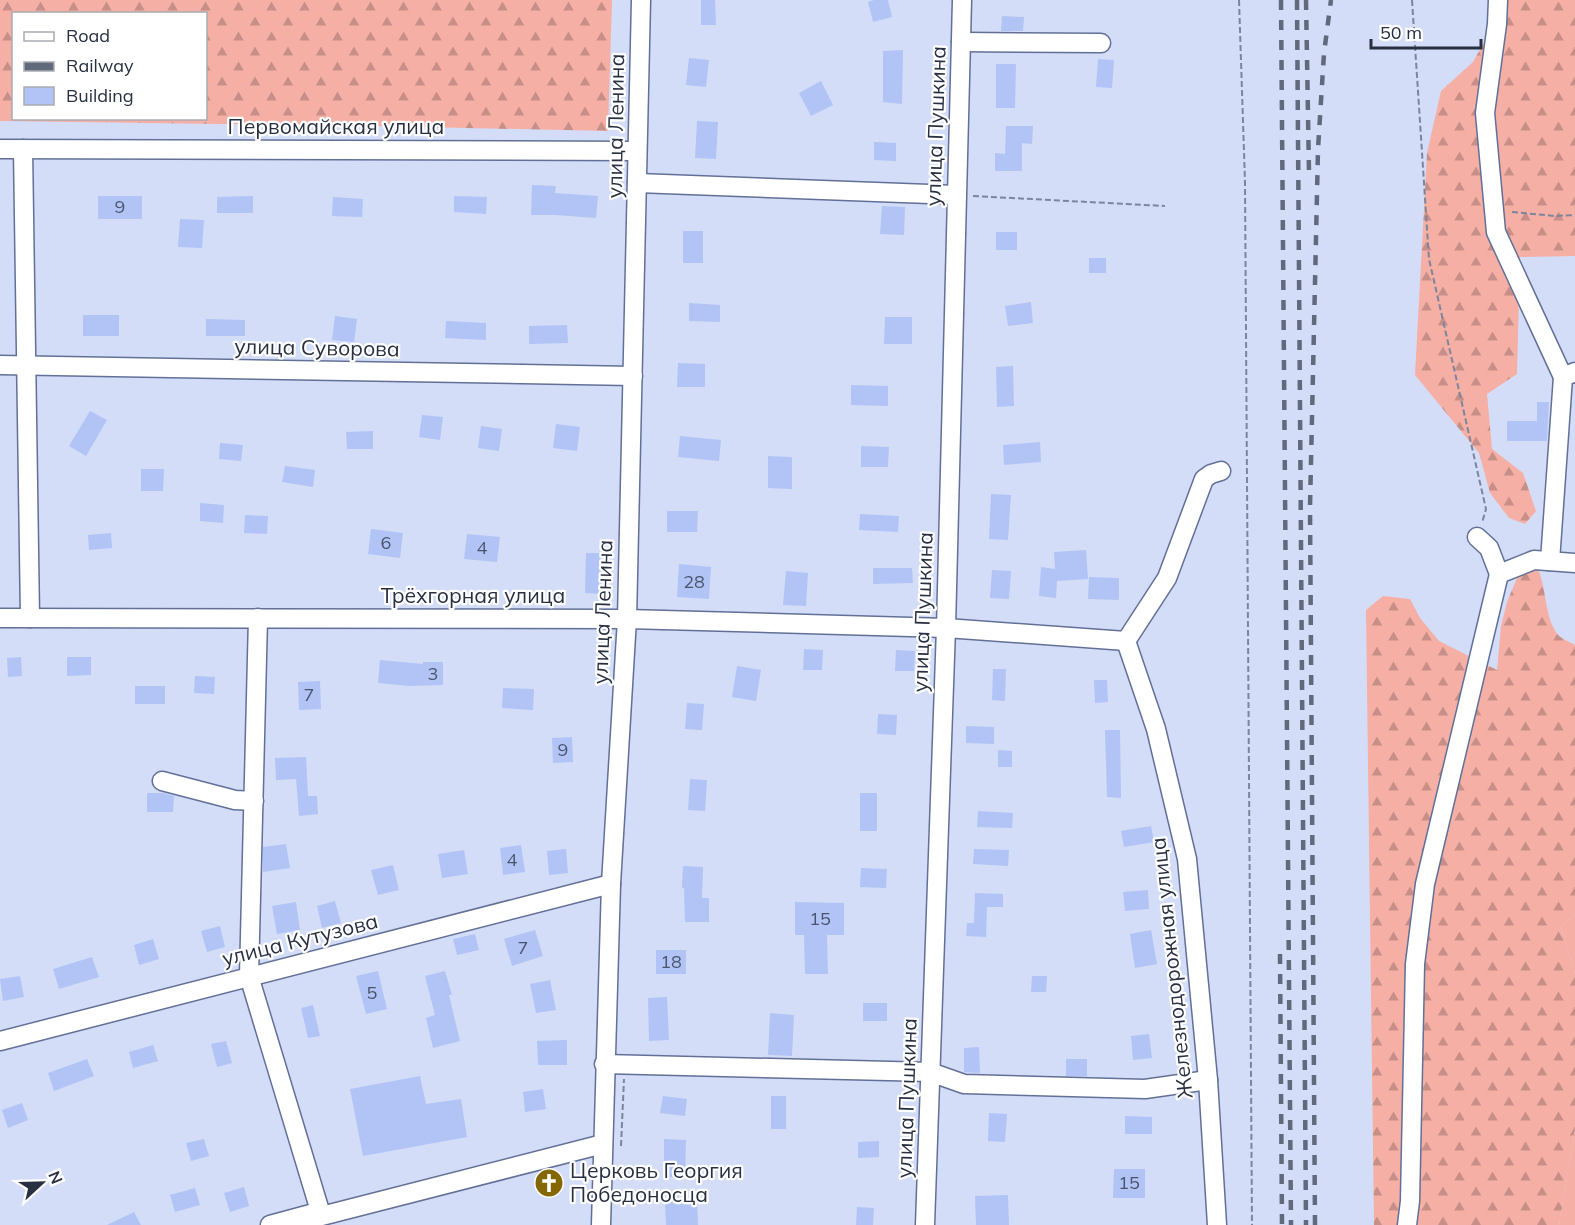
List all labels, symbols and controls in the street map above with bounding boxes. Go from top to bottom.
legend [12,12,207,120]
scale bar [1371,12,1480,50]
text: 50 m [1380,21,1422,44]
text: Road [66,24,110,47]
street label: улица Пушкина [919,45,951,207]
street label: улица Ленина [601,53,629,199]
text: Railway [66,54,134,77]
text: Building [66,84,134,107]
street label: Первомайская улица [228,113,444,139]
house number: 9 [115,195,125,218]
street label: улица Суворова [234,333,400,361]
house number: 6 [381,531,391,554]
street label: улица Пушкина [906,531,938,693]
house number: 4 [477,536,488,559]
street label: улица Ленина [586,539,618,685]
house number: 28 [683,570,705,593]
street label: Трёхгорная улица [381,582,565,608]
house number: 3 [428,662,438,685]
house number: 7 [304,683,314,706]
house number: 9 [558,738,568,761]
street label: Железнодорожная улица [1144,836,1198,1100]
house number: 4 [507,848,518,871]
street label: улица Кутузова [219,907,380,971]
house number: 15 [809,907,831,930]
house number: 7 [518,936,528,959]
house number: 18 [660,950,682,973]
house number: 5 [367,981,378,1004]
street label: улица Пушкина [890,1017,922,1179]
north arrow [12,1153,72,1213]
place label: Церковь Георгия Победоносца [570,1157,743,1207]
church icon: Церковь Георгия Победоносца [533,1167,565,1199]
text: N [44,1168,67,1187]
house number: 15 [1118,1171,1140,1194]

